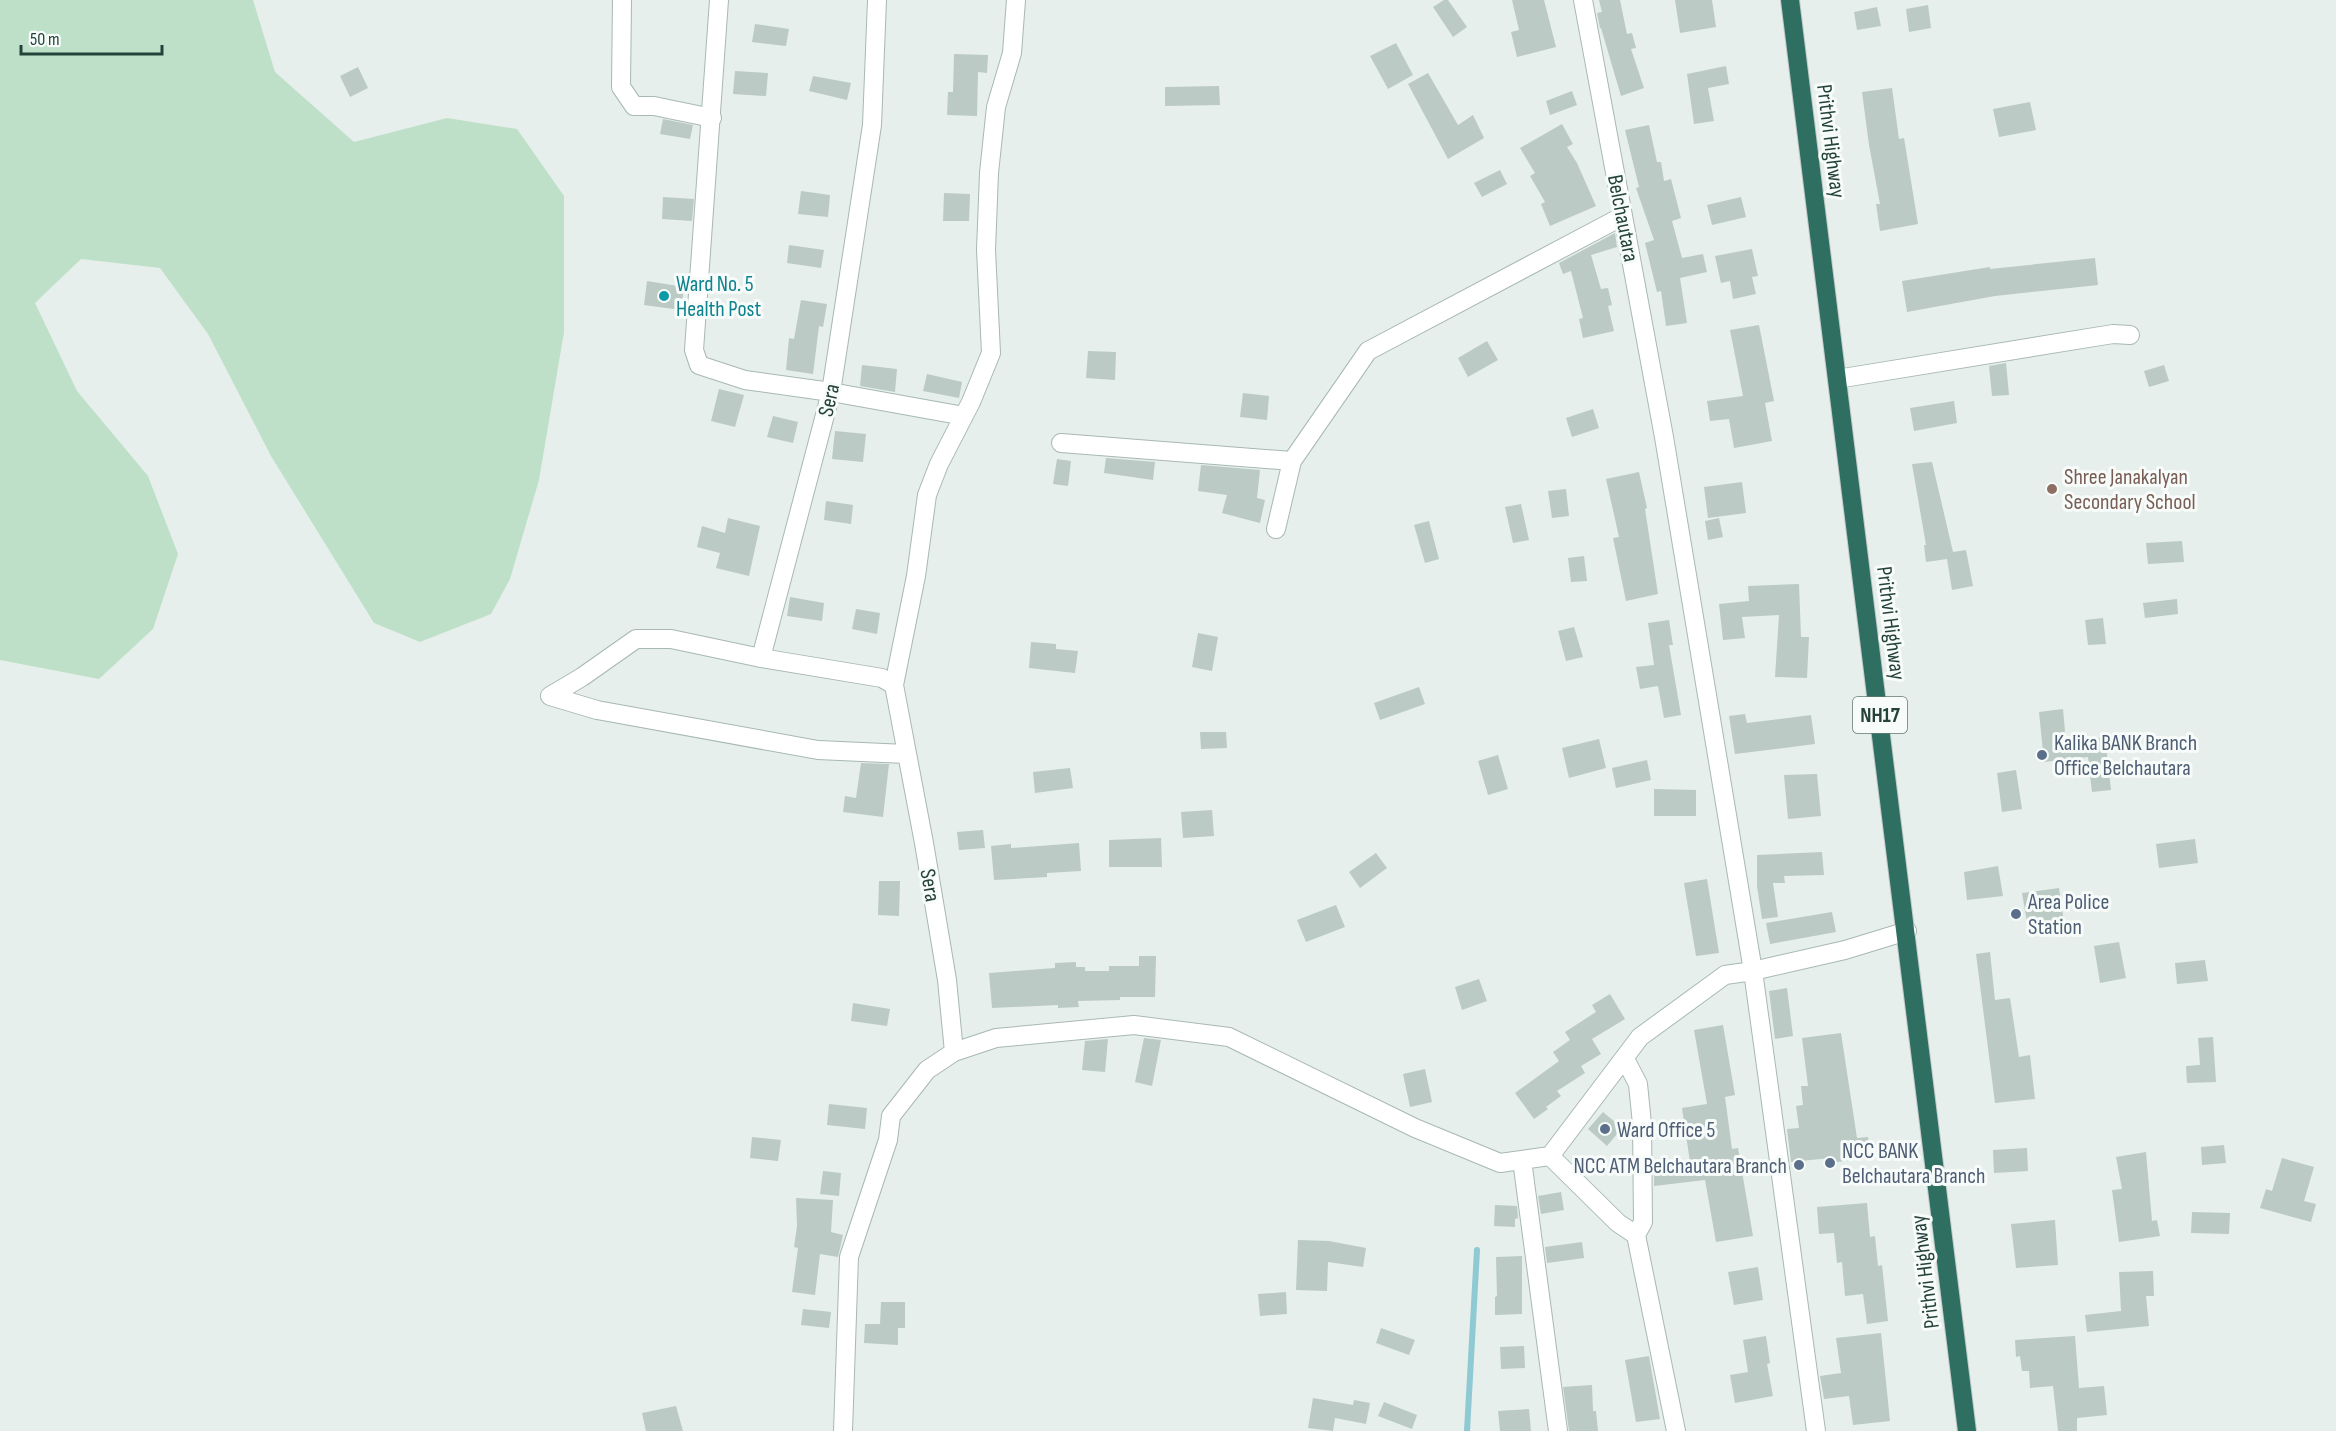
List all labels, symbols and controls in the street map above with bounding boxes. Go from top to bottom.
scale bar [21,18,162,56]
text: 50 m [30,29,60,50]
street label: Prithvi Highway [1810,83,1851,200]
street label: Belchautara [1601,172,1644,264]
place label: Ward No. 5 Health Post [676,271,762,323]
marker: Ward No. 5 Health Post [657,289,671,303]
street label: Sera [813,381,846,419]
place label: Shree Janakalyan Secondary School [2064,464,2196,516]
marker: Shree Janakalyan Secondary School [2045,482,2059,496]
street label: Prithvi Highway [1870,565,1911,682]
road number: NH17 [1853,697,1907,733]
place label: Kalika BANK Branch Office Belchautara [2054,730,2197,782]
marker: Kalika BANK Branch Office Belchautara [2035,748,2049,762]
street label: Sera [913,867,946,904]
place label: Area Police Station [2027,889,2109,941]
marker: Area Police Station [2009,907,2023,921]
place label: Ward Office 5 [1617,1117,1715,1144]
marker: Ward Office 5 [1598,1122,1612,1136]
place label: NCC BANK Belchautara Branch [1842,1138,1985,1190]
place label: NCC ATM Belchautara Branch [1574,1153,1787,1180]
marker: NCC BANK Belchautara Branch [1823,1156,1837,1170]
marker: NCC ATM Belchautara Branch [1792,1158,1806,1172]
street label: Prithvi Highway [1905,1213,1946,1330]

